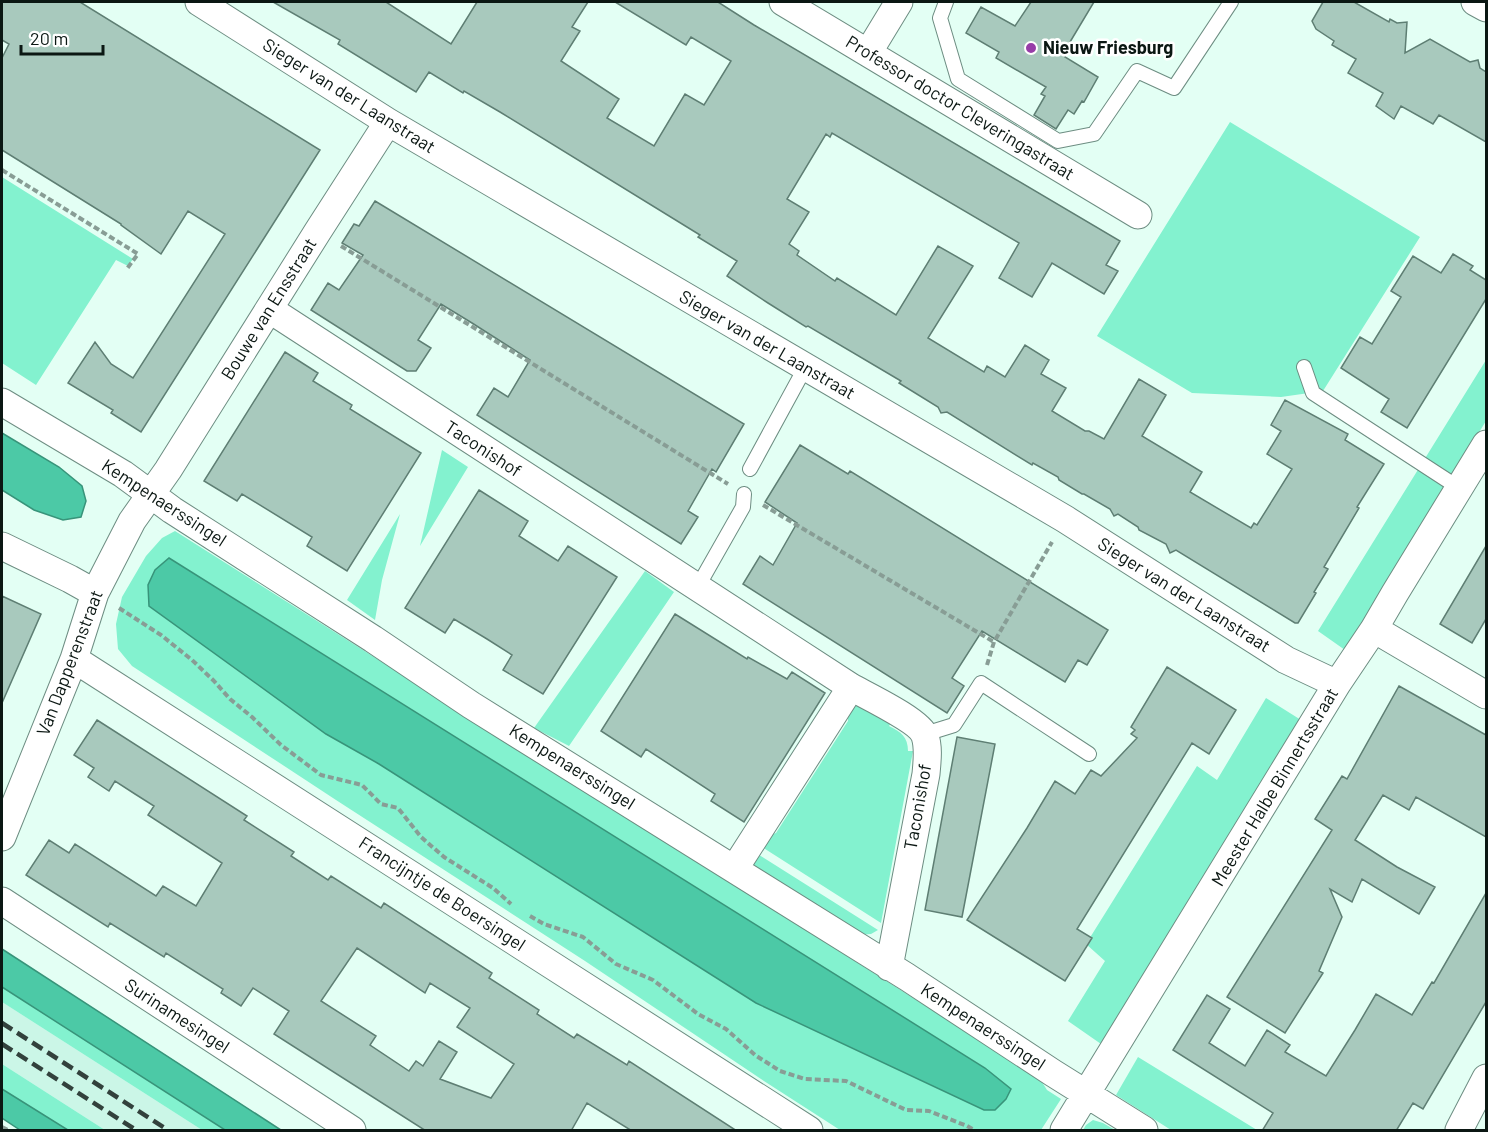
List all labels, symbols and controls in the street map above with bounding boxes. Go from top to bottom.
scale bar [21,18,104,56]
text: 20 m [30,27,68,49]
street label: Professor doctor Cleveringastraat [842,30,1079,184]
street label: Sieger van der Laanstraat [259,33,440,157]
place label: Nieuw Friesburg [1043,36,1173,58]
marker: Nieuw Friesburg [1024,41,1038,55]
street label: Bouwe van Ensstraat [216,234,321,383]
street label: Sieger van der Laanstraat [676,285,859,404]
street label: Taconishof [441,415,526,481]
street label: Kempenaerssingel [98,454,231,551]
street label: Sieger van der Laanstraat [1094,532,1275,656]
street label: Van Dapperenstraat [31,587,107,739]
street label: Meester Halbe Binnertsstraat [1206,683,1342,890]
street label: Kempenaerssingel [506,719,640,814]
street label: Taconishof [899,762,935,852]
street label: Francijntje de Boersingel [355,831,530,955]
street label: Surinamesingel [121,973,234,1057]
street label: Kempenaerssingel [917,978,1050,1075]

